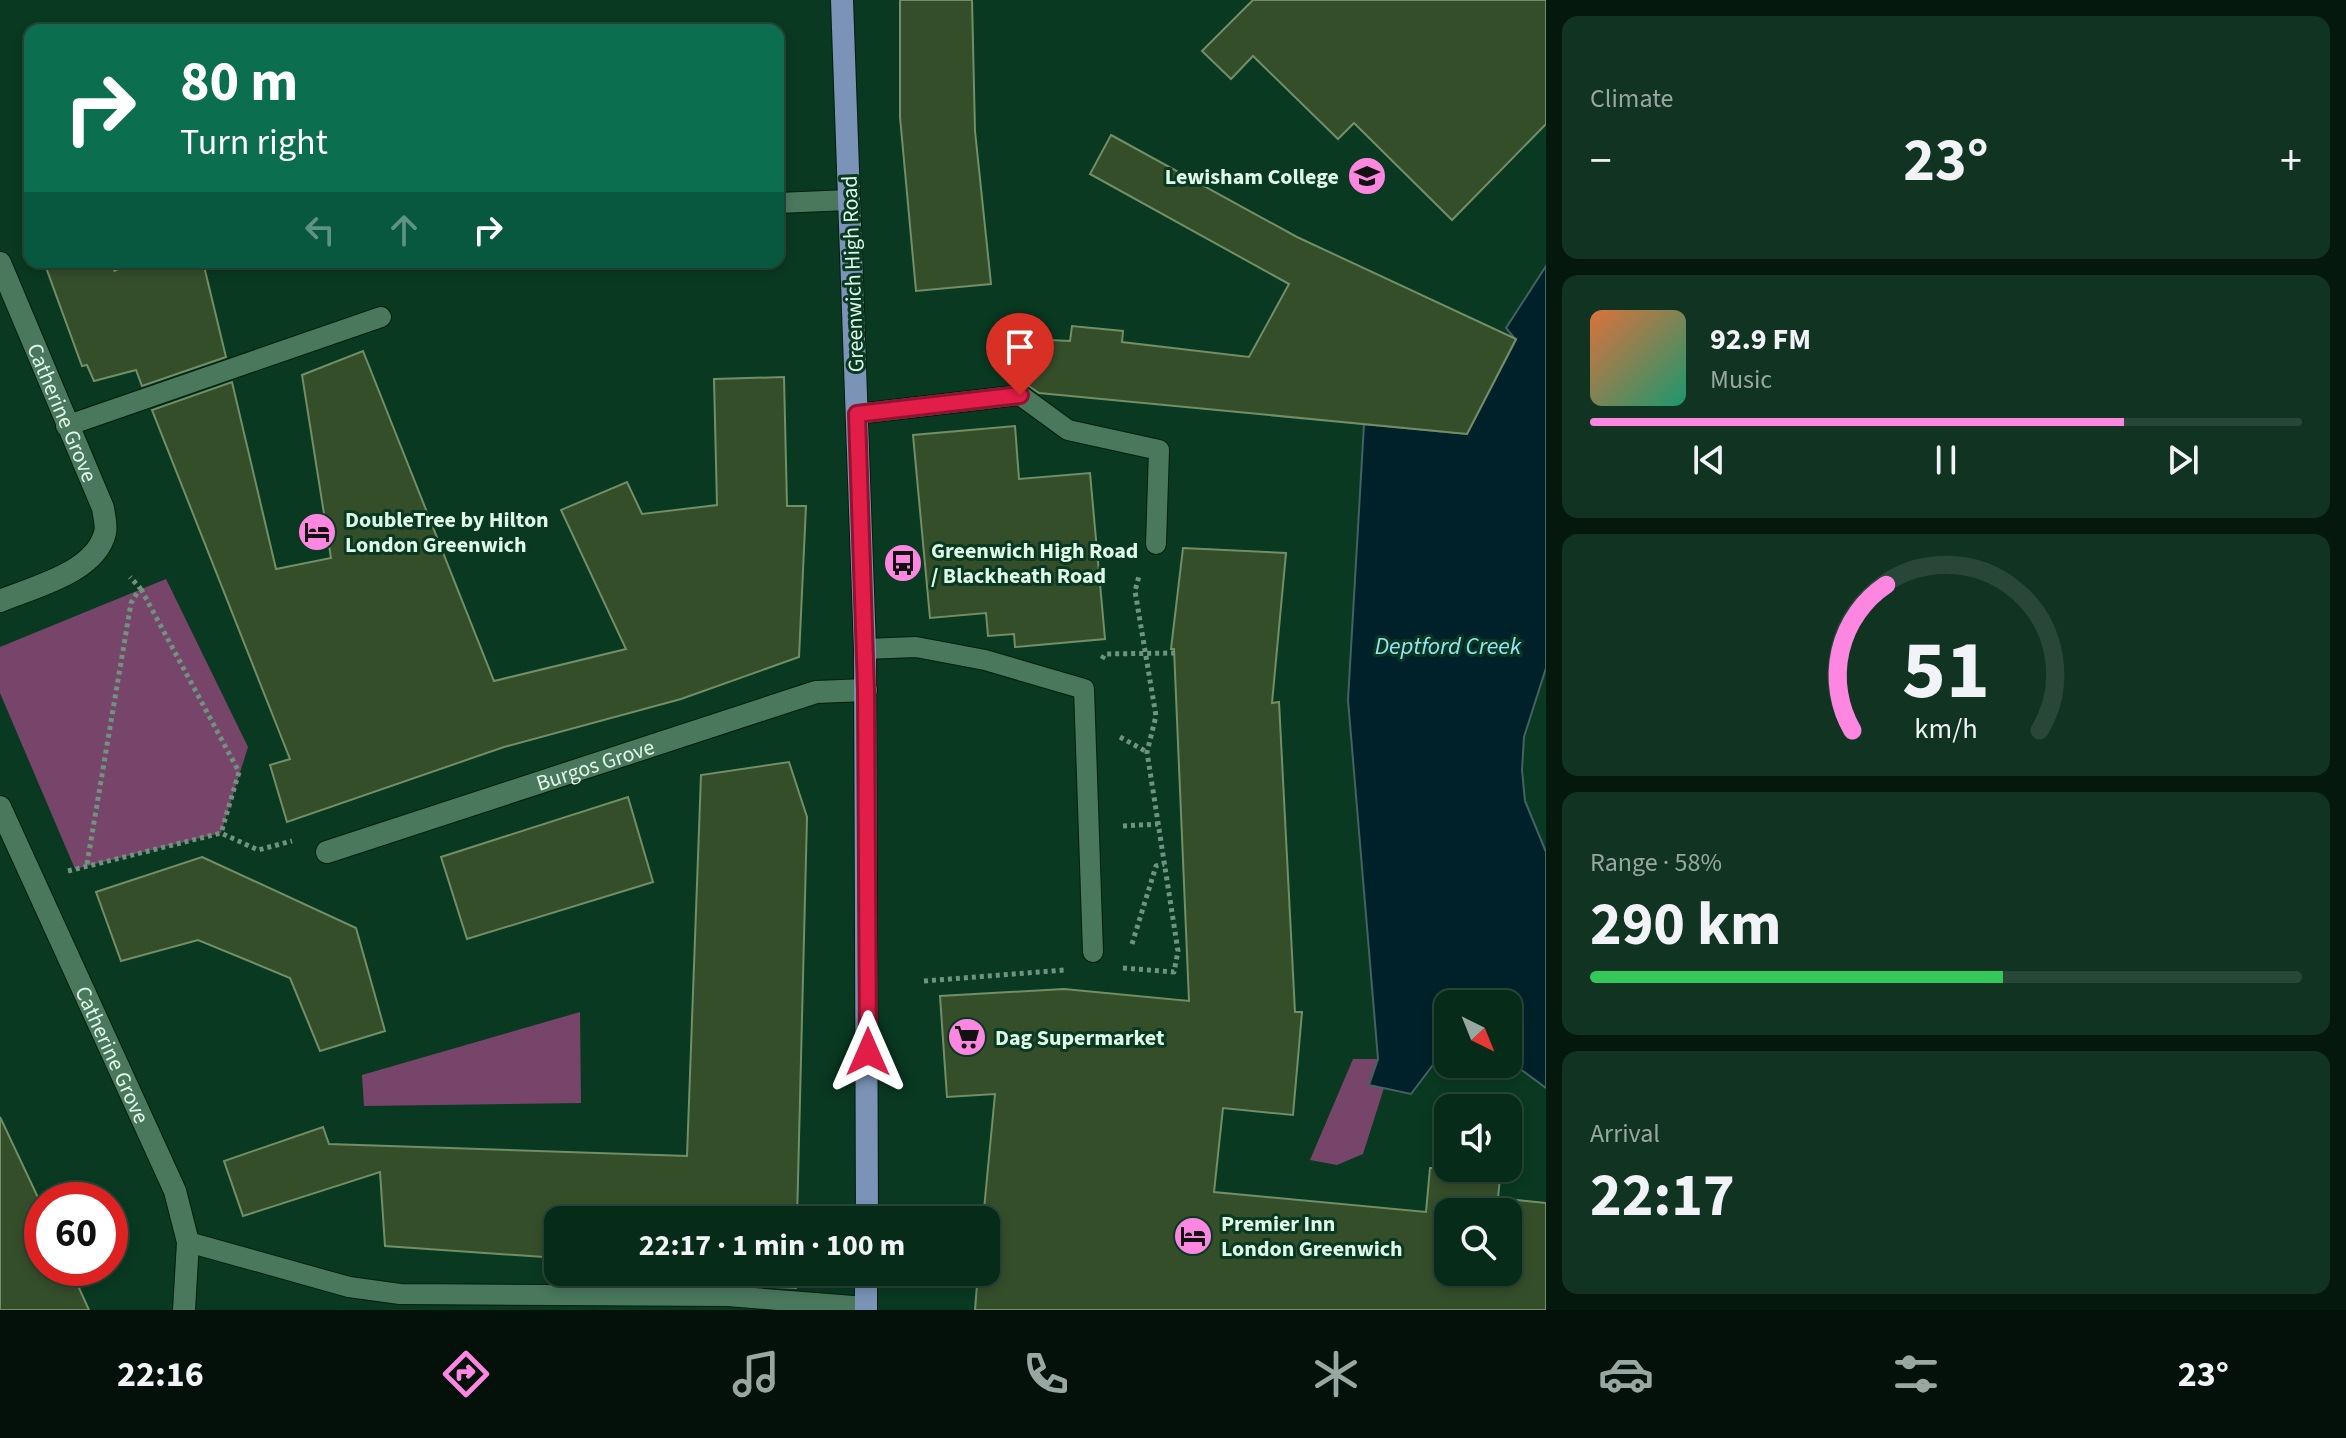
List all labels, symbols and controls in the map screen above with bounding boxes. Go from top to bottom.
text: 80 m [180,43,298,122]
icon: right [48,56,152,160]
text: Climate [1590,80,1674,117]
text: Turn right [180,117,328,168]
text: 23° [1903,119,1989,204]
text: − [1590,130,1612,193]
text: + [2280,130,2302,193]
school or university icon: Lewisham College [1346,155,1388,197]
place label: Lewisham College [1165,161,1339,193]
street label: Greenwich High Road [834,175,872,373]
icon: left [298,208,342,252]
icon: ahead [382,208,426,252]
icon: right [466,208,510,252]
pin [986,313,1054,395]
text: 92.9 FM [1710,318,1811,361]
icon: arrive [998,325,1042,369]
street label: Catherine Grove [18,338,105,487]
text: Music [1710,361,1772,398]
icon: previous [1687,438,1731,482]
icon: pause [1924,438,1968,482]
icon: next [2161,438,2205,482]
place label: DoubleTree by Hilton London Greenwich [345,504,549,561]
hotel icon: DoubleTree by Hilton London Greenwich [296,511,338,553]
place label: Greenwich High Road / Blackheath Road [931,535,1138,592]
bus stop icon: Greenwich High Road / Blackheath Road [882,542,924,584]
text: 51 [1902,612,1990,730]
water label: Deptford Creek [1375,629,1522,664]
text: km/h [1914,709,1978,749]
street label: Burgos Grove [532,731,659,800]
text: Range · 58% [1590,844,1722,881]
text: 290 km [1590,883,1781,968]
street label: Catherine Grove [67,981,157,1129]
north arrow [1434,990,1522,1078]
map controls [1434,990,1522,1286]
position arrow [826,1010,910,1094]
supermarket icon: Dag Supermarket [946,1016,988,1058]
place label: Dag Supermarket [995,1022,1165,1054]
button: sound [1434,1094,1522,1182]
text: Arrival [1590,1115,1660,1152]
text: 22:17 [1590,1154,1735,1239]
speed limit sign: 60 [24,1182,128,1286]
button: search [1434,1198,1522,1286]
place label: Premier Inn London Greenwich [1221,1208,1403,1265]
hotel icon: Premier Inn London Greenwich [1172,1215,1214,1257]
text: 22:17 · 1 min · 100 m [639,1224,905,1267]
icon: directions [438,1346,494,1402]
icon: music [728,1346,784,1402]
icon: phone [1018,1346,1074,1402]
icon: climate [1308,1346,1364,1402]
icon: car [1598,1346,1654,1402]
icon: filters [1888,1346,1944,1402]
text: 22:16 [117,1349,204,1400]
text: 23° [2178,1349,2229,1400]

